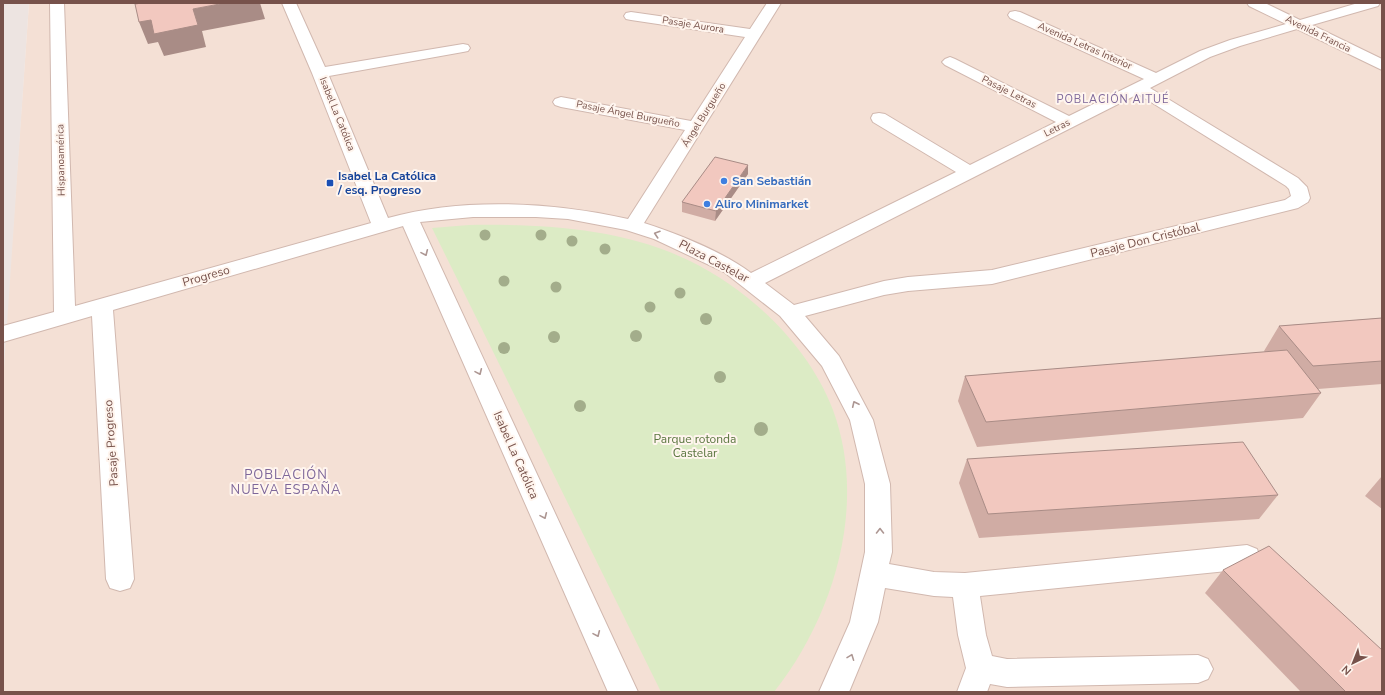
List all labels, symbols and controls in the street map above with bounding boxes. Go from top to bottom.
street label: Avenida Francia [1283,12,1353,56]
street label: Pasaje Aurora [661,13,725,37]
street label: Avenida Letras Interior [1036,19,1135,73]
street label: Pasaje Letras [979,72,1039,112]
street label: Isabel La Católica [316,75,358,153]
street label: Ángel Burgueño [679,80,730,150]
district label: POBLACIÓN AITUÉ [1057,91,1169,107]
street label: Pasaje Ángel Burgueño [575,97,681,131]
street label: Letras [1041,115,1073,141]
street label: Hispanoamérica [53,124,69,196]
place label: Isabel La Católica / esq. Progreso [337,168,436,198]
place label: San Sebastián [732,173,811,189]
marker: San Sebastián [719,176,729,186]
marker: Isabel La Católica / esq. Progreso [325,178,335,188]
place label: Aliro Minimarket [715,196,809,212]
marker: Aliro Minimarket [702,199,712,209]
street label: Pasaje Don Cristóbal [1089,219,1202,261]
one-way arrow [653,230,660,238]
street label: Plaza Castelar [676,236,752,286]
one-way arrow [420,249,428,257]
street label: Progreso [181,262,232,290]
one-way arrow [474,367,482,375]
street label: Pasaje Progreso [100,399,122,487]
one-way arrow [852,401,860,409]
street label: Isabel La Católica [489,409,543,501]
park label: Parque rotonda Castelar [654,431,736,461]
district label: POBLACIÓN NUEVA ESPAÑA [231,465,341,499]
one-way arrow [539,511,547,519]
one-way arrow [876,528,884,534]
one-way arrow [592,630,600,638]
north arrow [1333,643,1373,683]
one-way arrow [846,654,854,661]
text: N [1338,662,1355,678]

